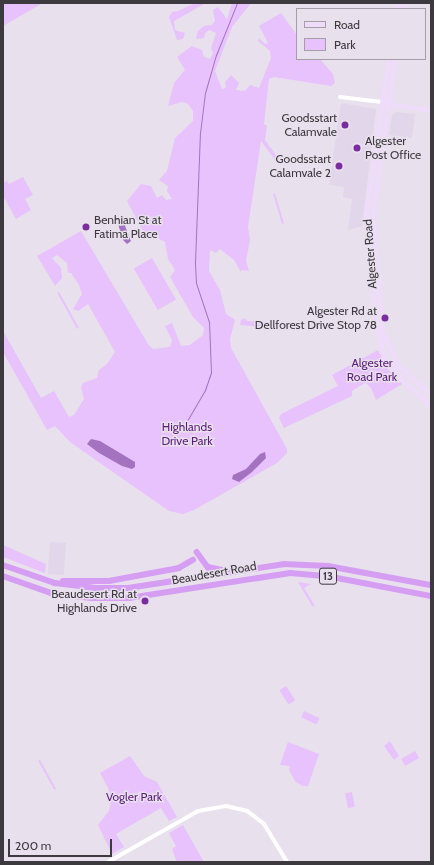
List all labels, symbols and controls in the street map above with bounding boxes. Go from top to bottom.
legend [296,8,426,60]
text: Road [334,17,360,32]
text: Park [334,37,356,52]
place label: Goodsstart Calamvale [282,111,337,139]
marker: Goodsstart Calamvale [340,120,350,130]
place label: Algester Post Office [365,134,421,162]
marker: Algester Post Office [352,143,362,153]
place label: Goodsstart Calamvale 2 [269,152,331,180]
marker: Goodsstart Calamvale 2 [334,161,344,171]
place label: Benhian St at Fatima Place [94,213,161,241]
street label: Algester Road [360,219,380,289]
marker: Benhian St at Fatima Place [81,222,91,232]
place label: Algester Rd at Dellforest Drive Stop 78 [255,304,377,332]
marker: Algester Rd at Dellforest Drive Stop 78 [380,313,390,323]
park label: Algester Road Park [347,356,397,384]
park label: Highlands Drive Park [161,420,213,448]
street label: Beaudesert Road [170,558,258,588]
road number: 13 [319,567,337,585]
place label: Beaudesert Rd at Highlands Drive [51,587,137,615]
marker: Beaudesert Rd at Highlands Drive [140,596,150,606]
park label: Vogler Park [106,790,162,804]
scale bar [10,831,114,857]
text: 200 m [15,838,51,853]

